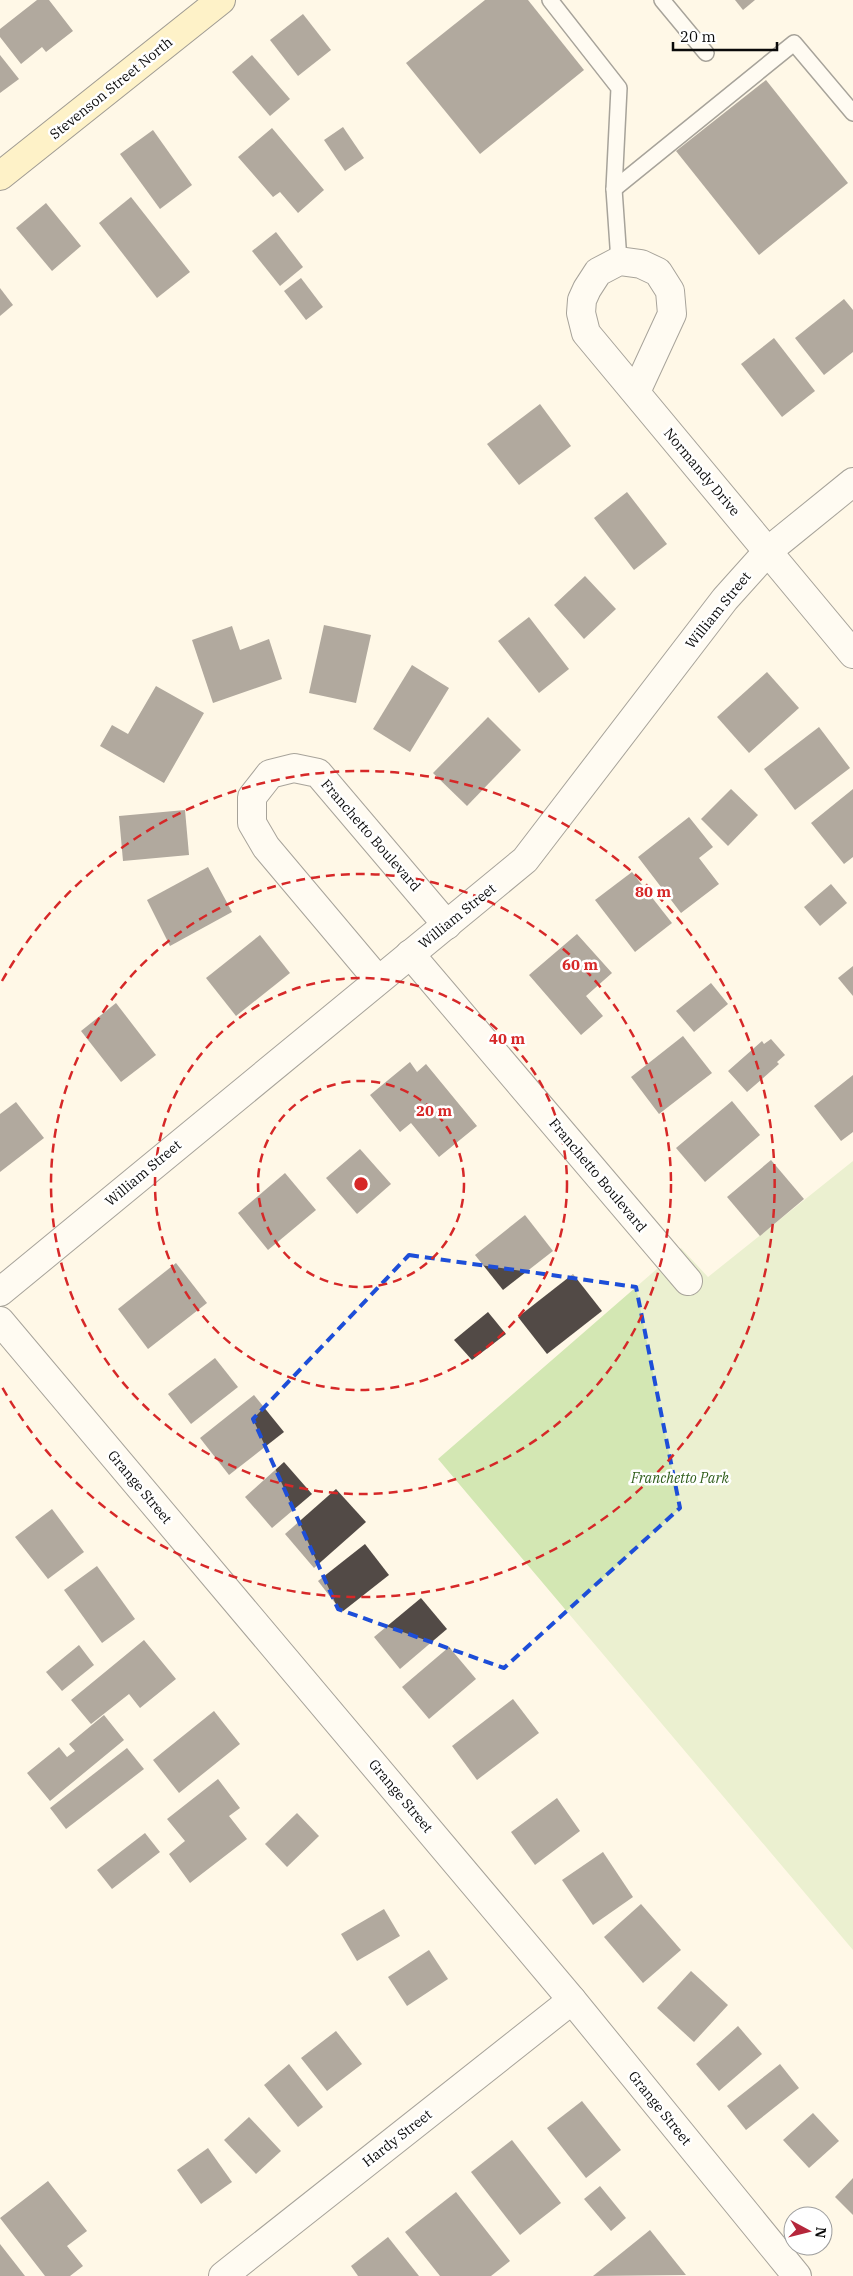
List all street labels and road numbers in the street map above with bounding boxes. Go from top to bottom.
street label: Stevenson Street North [46,33,176,143]
street label: Normandy Drive [660,424,744,520]
street label: William Street [681,568,755,652]
street label: Franchetto Boulevard [317,775,425,895]
street label: William Street [415,879,499,953]
street label: Franchetto Boulevard [545,1114,651,1236]
street label: William Street [101,1136,185,1210]
street label: Grange Street [104,1447,176,1527]
street label: Grange Street [365,1756,437,1836]
street label: Grange Street [625,2067,696,2149]
street label: Hardy Street [359,2105,435,2171]

